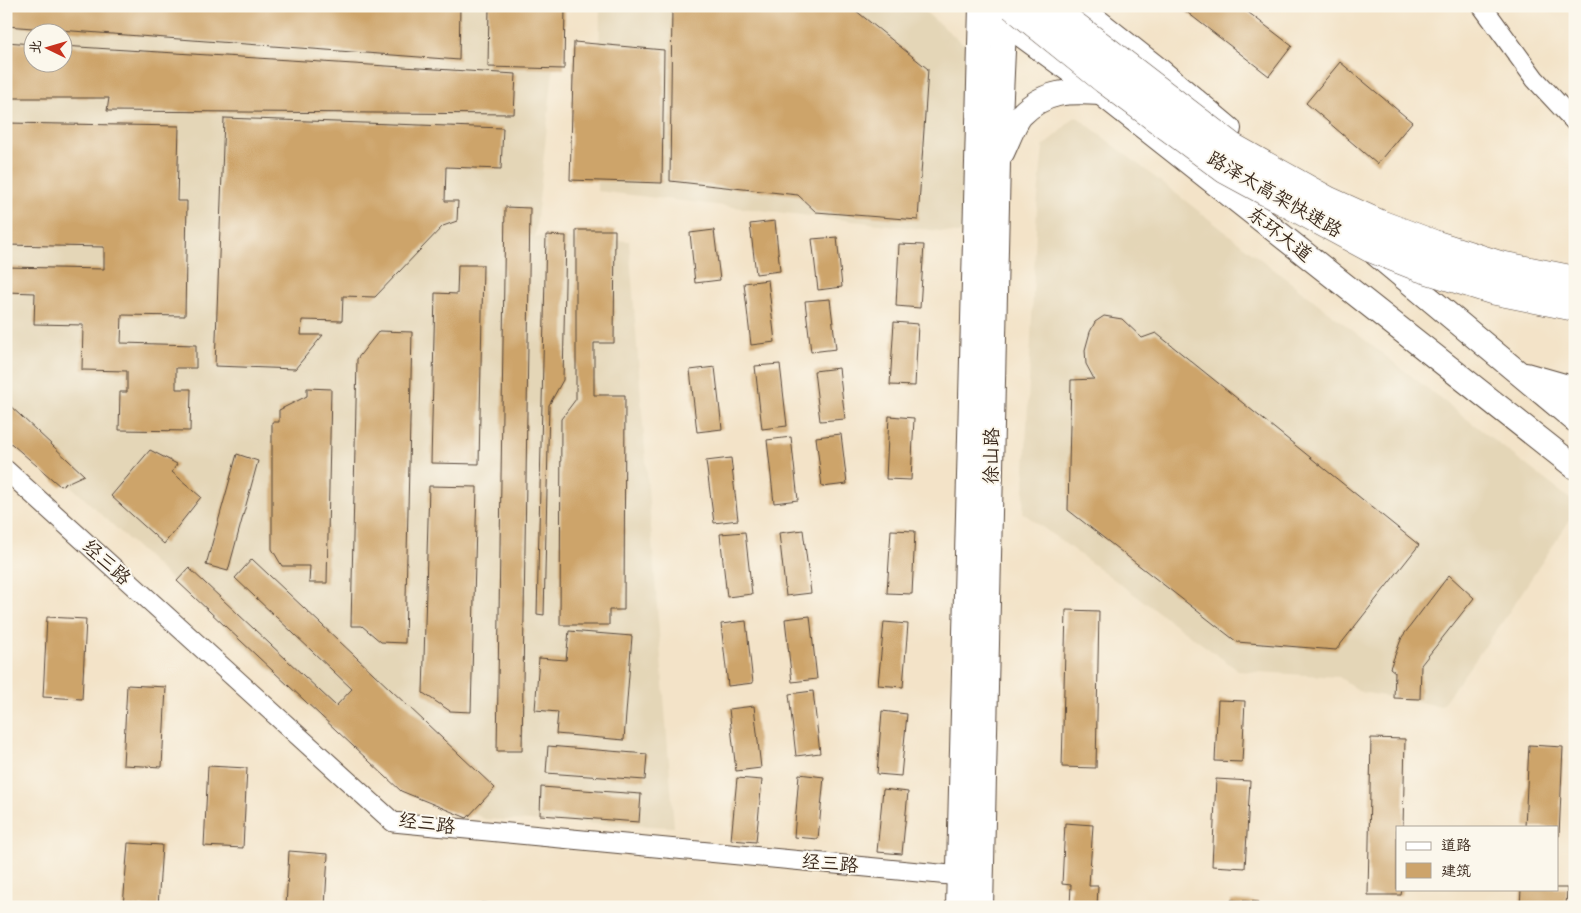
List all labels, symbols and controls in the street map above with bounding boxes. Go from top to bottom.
north arrow [22,22,72,72]
text: 北 [25,39,45,55]
street label: 路泽太高架快速路 [1203,145,1347,243]
street label: 东环大道 [1242,201,1318,267]
street label: 徐山路 [978,427,1004,485]
street label: 经三路 [77,534,137,590]
street label: 经三路 [397,807,457,839]
legend [1396,826,1558,890]
text: 道路 [1441,835,1471,855]
street label: 经三路 [801,848,859,878]
text: 建筑 [1441,861,1471,881]

